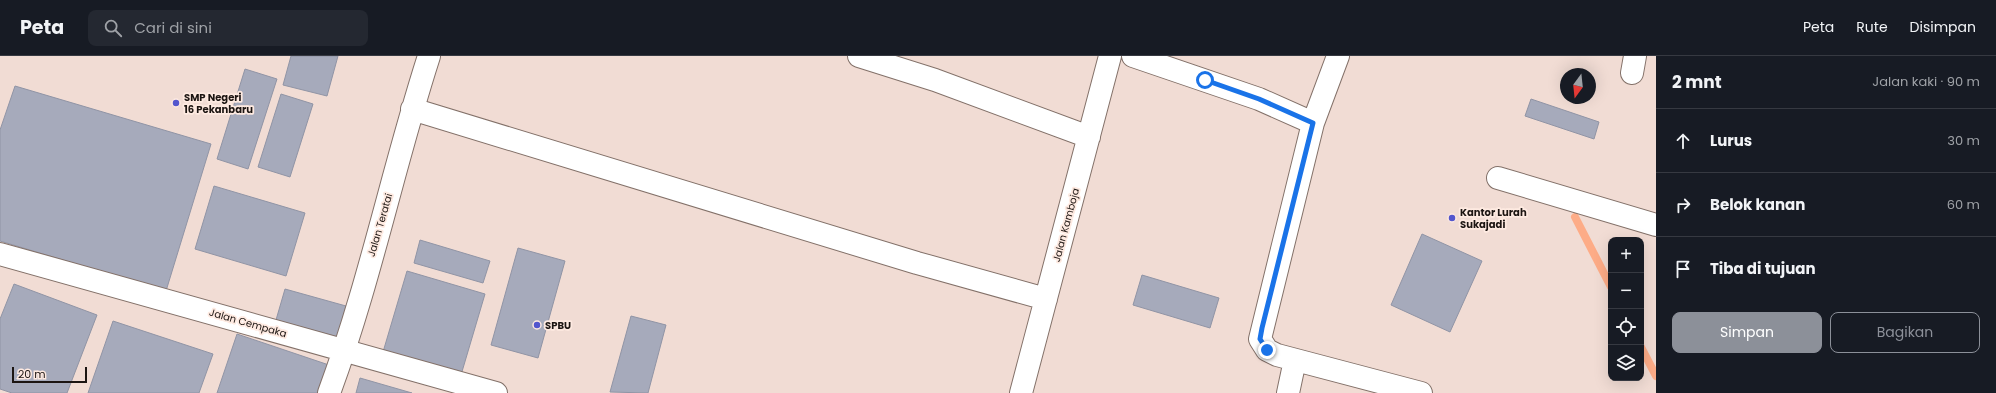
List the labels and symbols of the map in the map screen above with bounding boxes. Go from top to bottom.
north arrow [1560,68,1596,104]
route start [1196,71,1214,89]
place label: SMP Negeri 16 Pekanbaru [184,90,253,117]
marker: SMP Negeri 16 Pekanbaru [171,98,181,108]
street label: Jalan Kamboja [1049,186,1083,264]
street label: Jalan Teratai [364,192,396,258]
place label: Kantor Lurah Sukajadi [1460,205,1527,232]
marker: Kantor Lurah Sukajadi [1447,213,1457,223]
street label: Jalan Cempaka [207,305,289,341]
place label: SPBU [545,318,571,333]
marker: SPBU [532,320,542,330]
route end [1258,341,1276,359]
scale bar [12,365,87,384]

